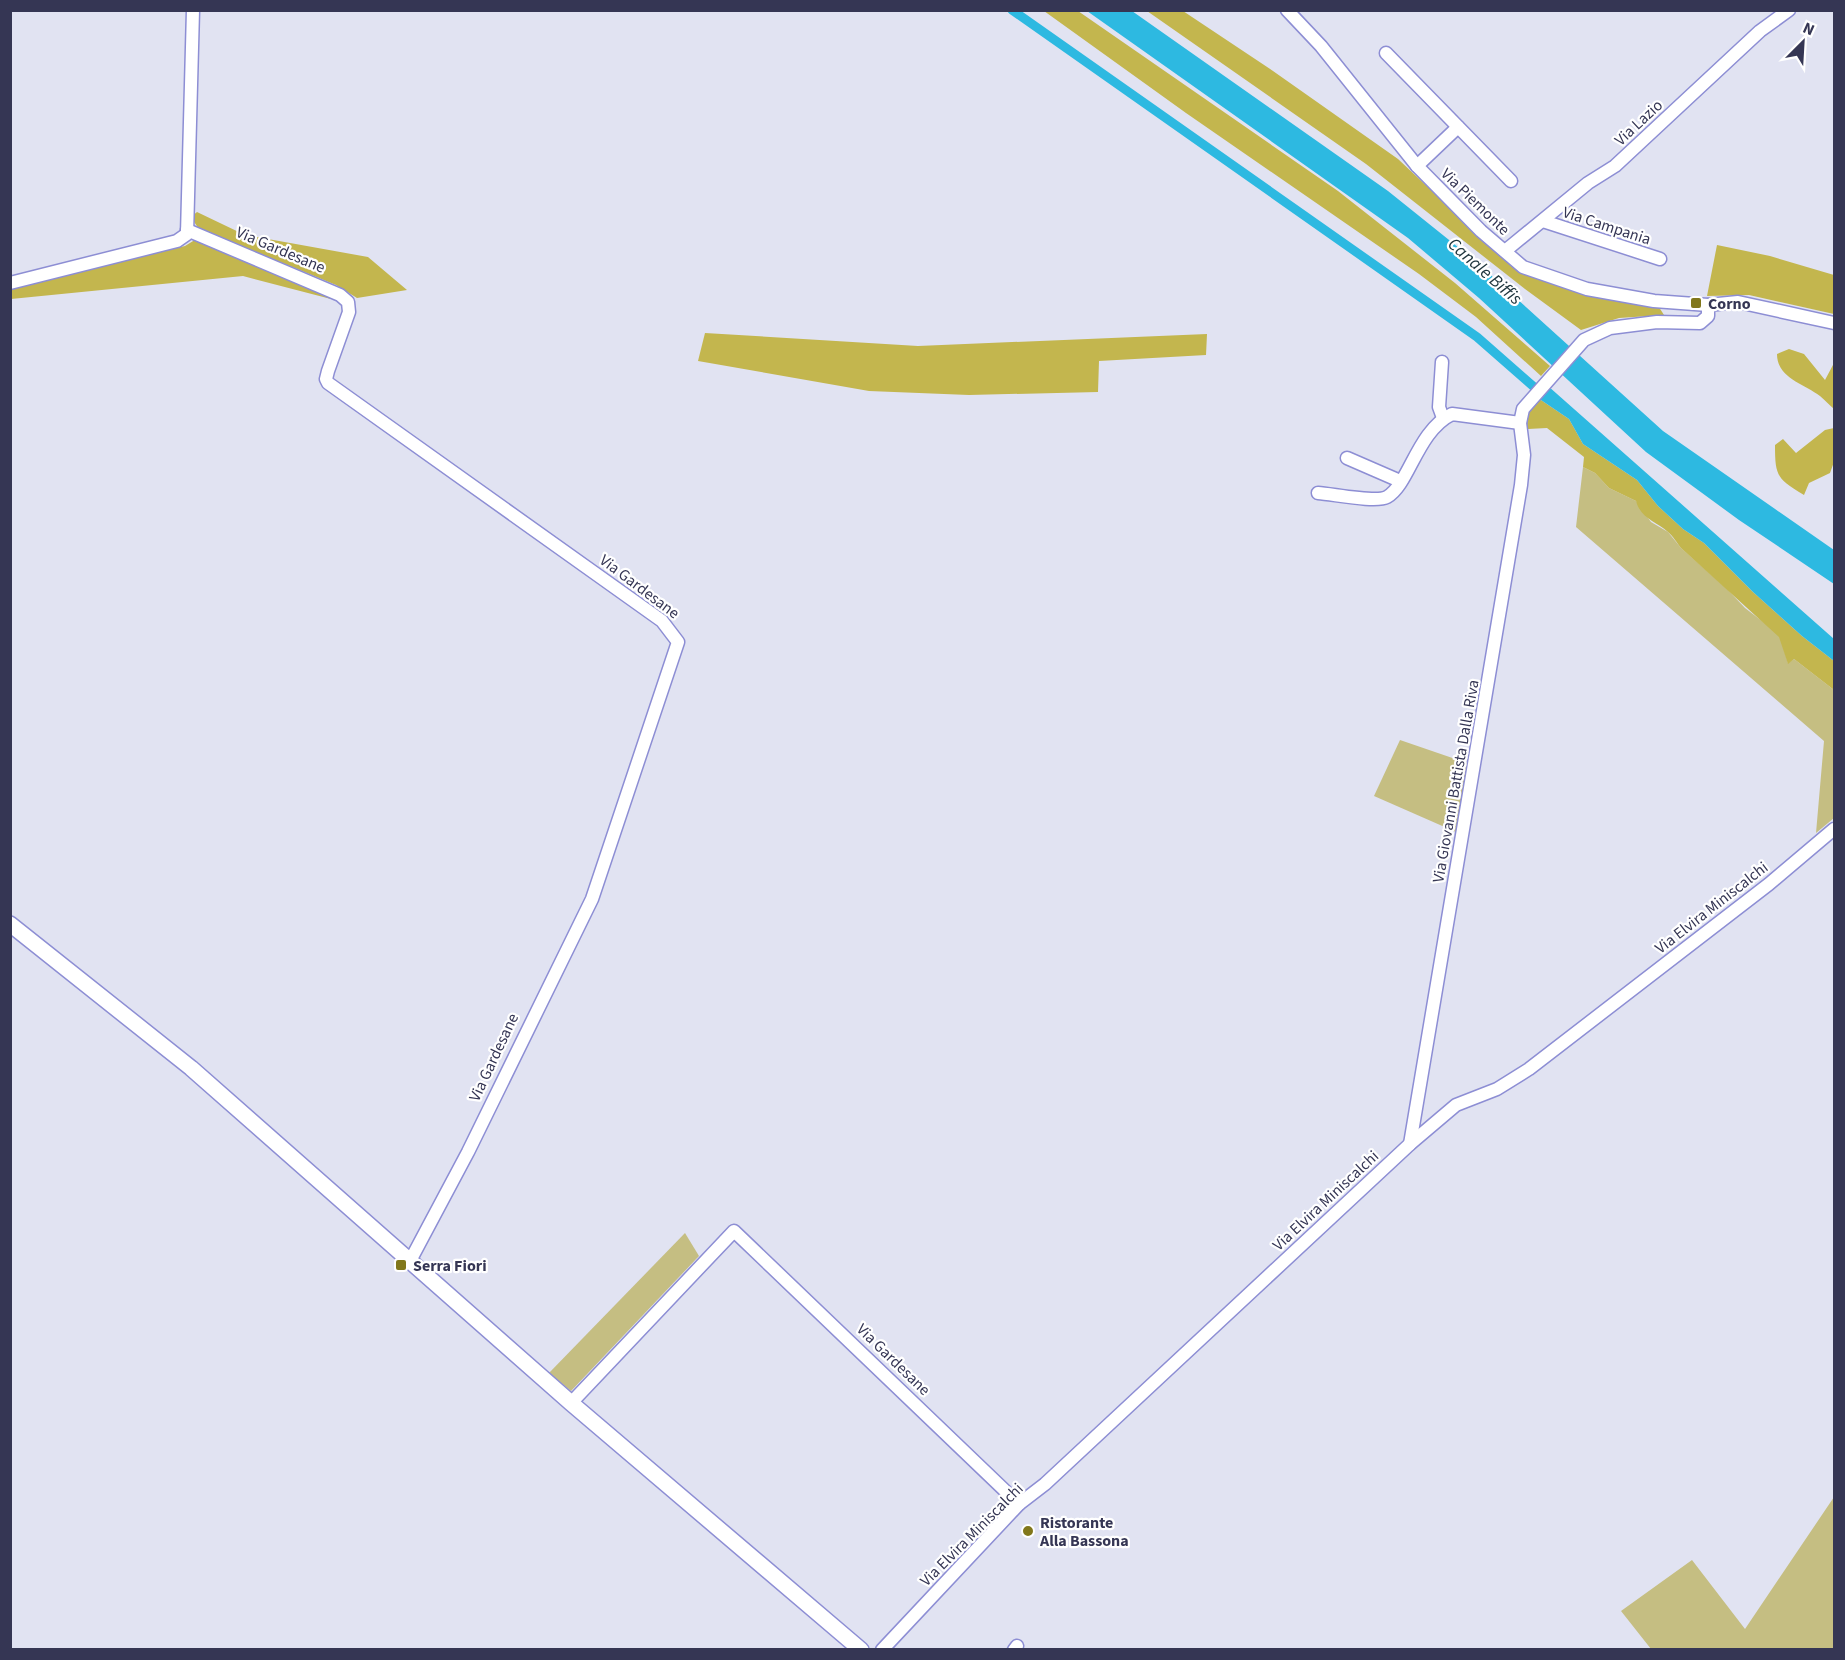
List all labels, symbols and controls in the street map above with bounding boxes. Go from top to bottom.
north arrow [1773,12,1833,72]
text: N [1799,17,1818,41]
street label: Via Lazio [1610,95,1668,151]
street label: Via Piemonte [1436,163,1515,240]
street label: Via Campania [1560,201,1654,251]
street label: Via Gardesane [233,221,329,279]
water label: Canale Biffis [1442,232,1527,311]
place label: Corno [1708,293,1751,315]
marker: Corno [1689,296,1703,310]
street label: Via Gardesane [595,549,684,624]
street label: Via Giovanni Battista Dalla Riva [1427,678,1485,884]
street label: Via Elvira Miniscalchi [1650,857,1773,959]
street label: Via Gardesane [464,1010,524,1105]
street label: Via Elvira Miniscalchi [1268,1146,1384,1256]
place label: Serra Fiori [413,1255,487,1277]
marker: Serra Fiori [394,1258,408,1272]
street label: Via Gardesane [851,1319,935,1401]
street label: Via Elvira Miniscalchi [915,1478,1028,1591]
place label: Ristorante Alla Bassona [1039,1512,1129,1552]
marker: Ristorante Alla Bassona [1021,1524,1035,1538]

